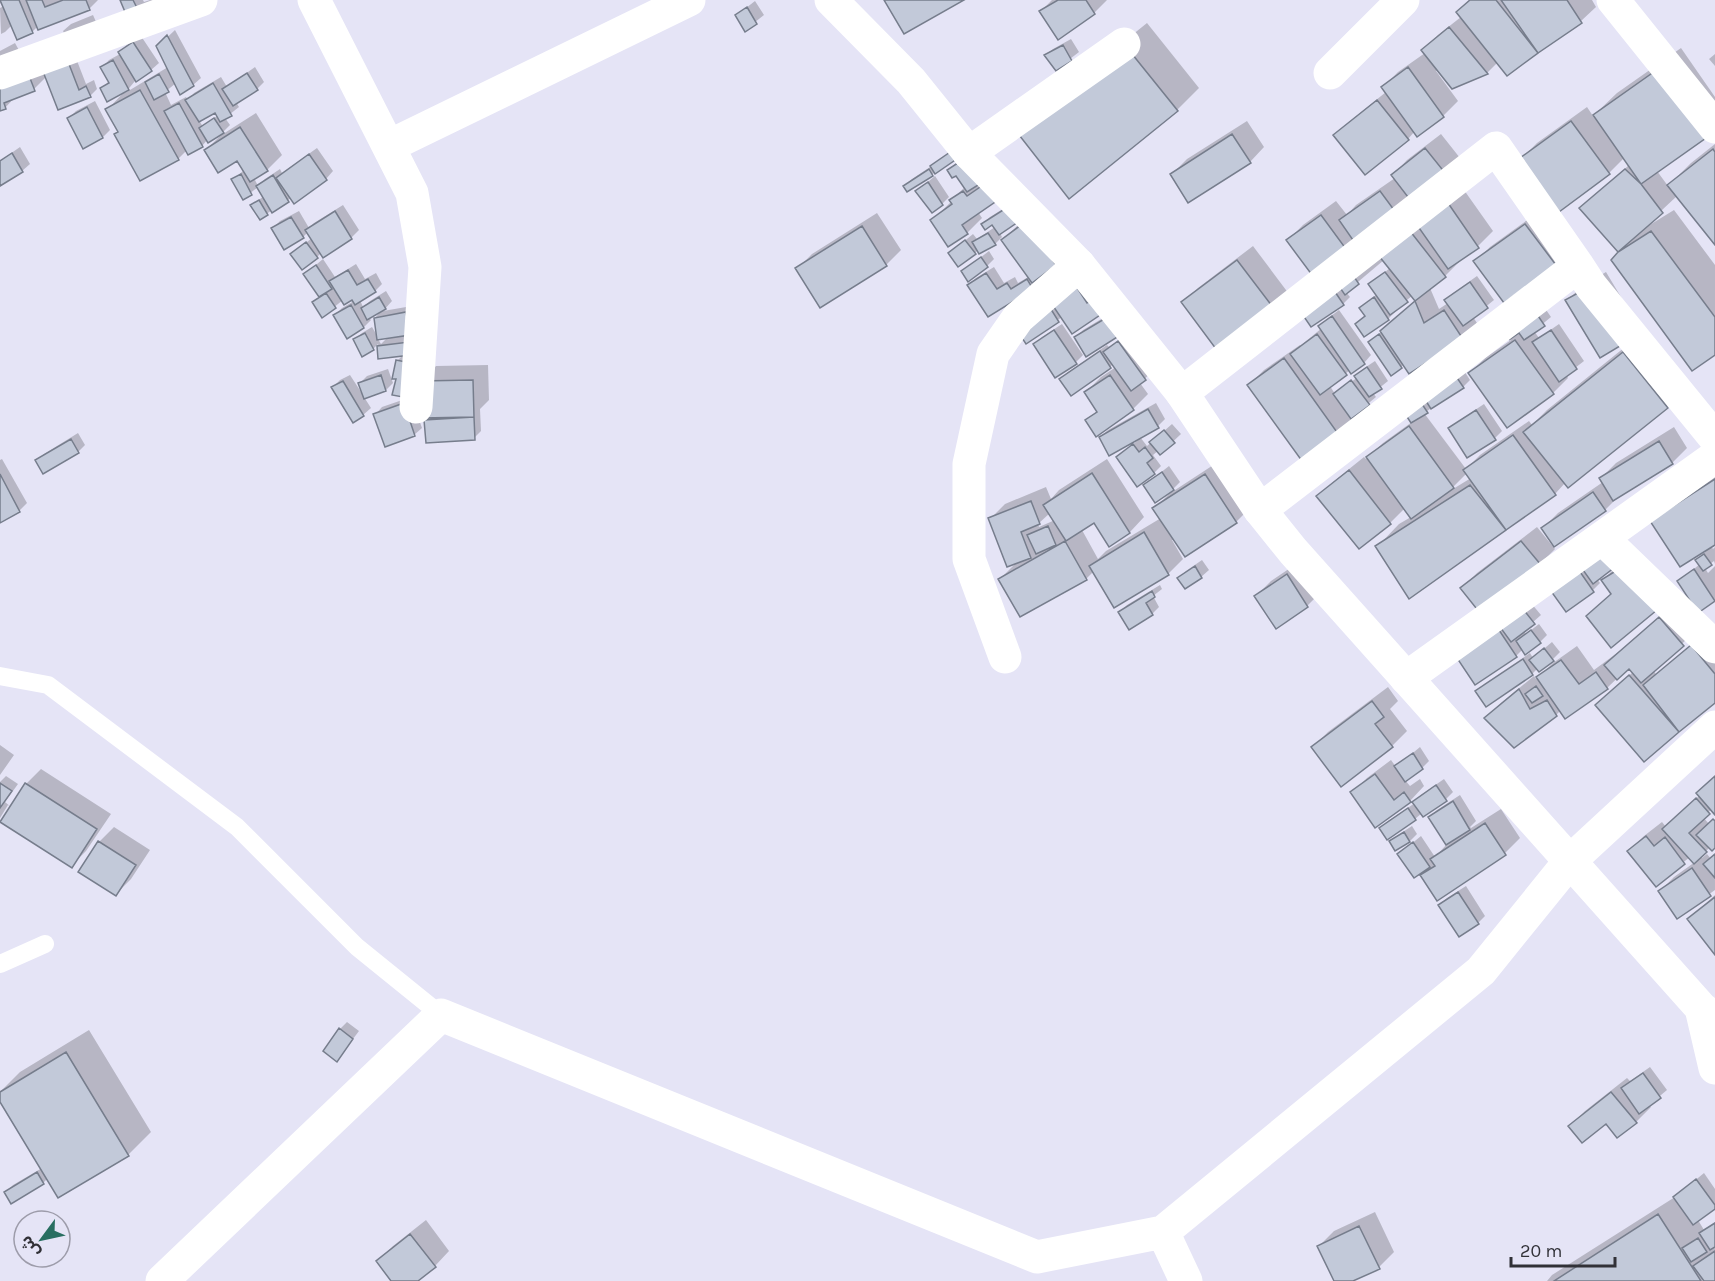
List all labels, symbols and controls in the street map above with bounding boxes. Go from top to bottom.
north arrow [12,1209,72,1269]
scale bar [1511,1230,1614,1268]
text: ش [16,1232,44,1261]
text: 20 m [1520,1240,1562,1262]

